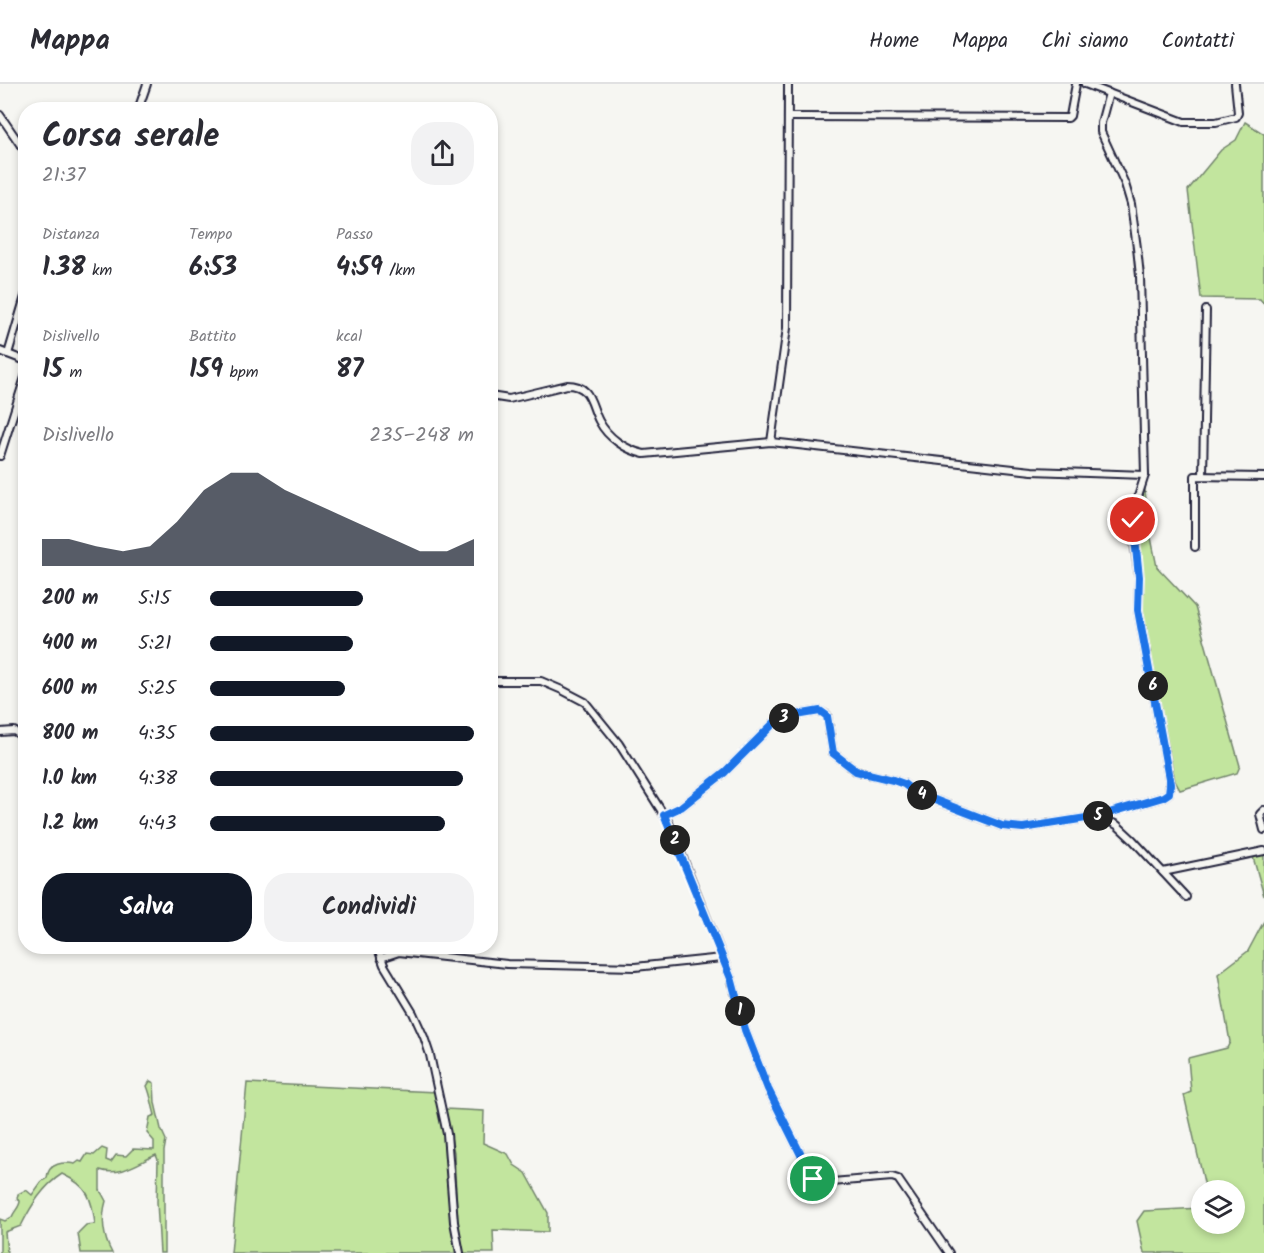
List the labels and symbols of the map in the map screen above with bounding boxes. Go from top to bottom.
pin [1107,494,1158,545]
pin: 6 [1138,671,1168,701]
pin: 3 [769,703,799,733]
pin: 4 [907,780,937,810]
pin: 5 [1083,801,1113,831]
pin: 2 [660,825,690,855]
pin: 1 [725,996,755,1026]
pin [787,1153,838,1204]

